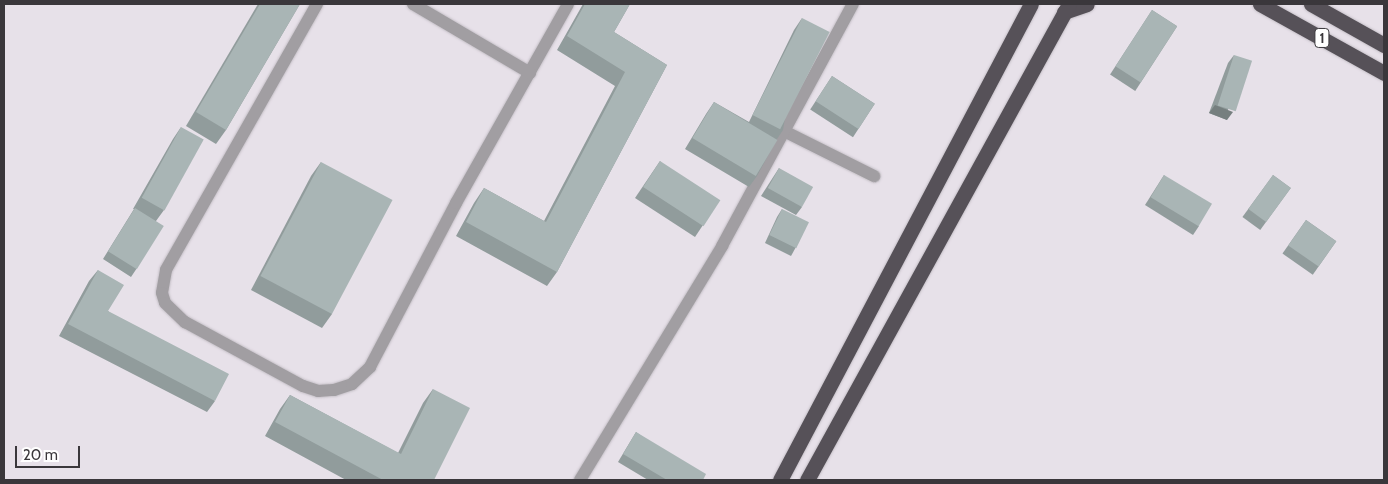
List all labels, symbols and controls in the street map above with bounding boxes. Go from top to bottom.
road number: 1 [1313,26,1331,49]
scale bar [18,436,82,468]
text: 20 m [23,446,58,464]

